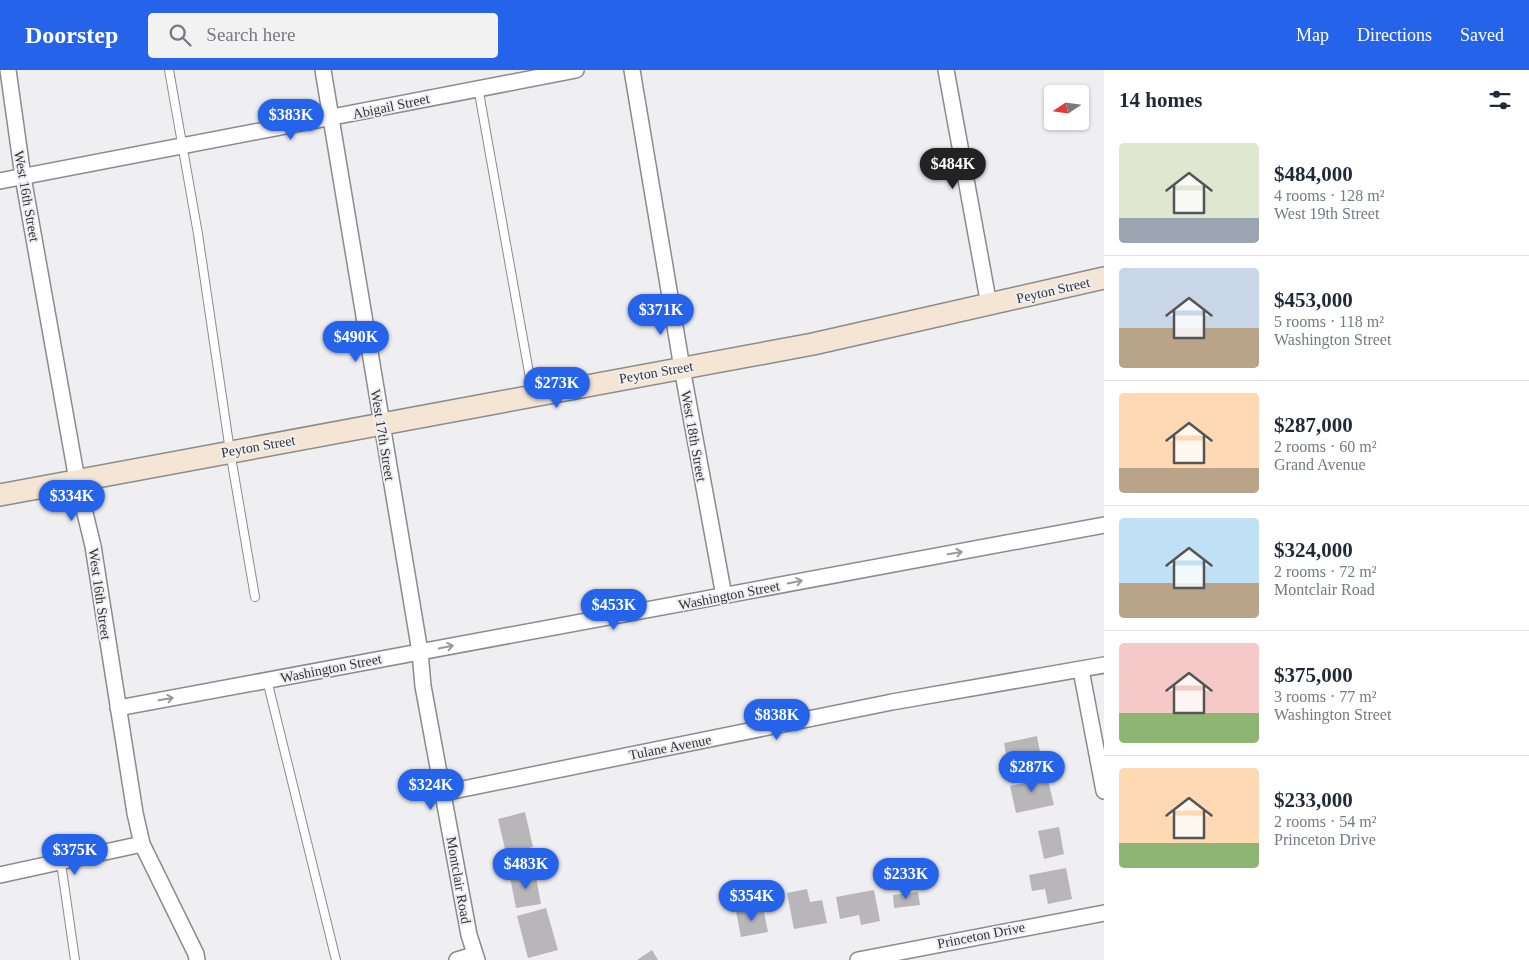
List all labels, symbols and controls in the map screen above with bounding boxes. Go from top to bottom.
search box [148,13,498,58]
icon: search [166,21,194,49]
text: Doorstep [25,22,118,48]
text: Search here [206,24,295,45]
text: Map [1296,25,1329,45]
text: Directions [1357,25,1432,45]
text: Saved [1460,25,1504,45]
north arrow [1044,85,1089,130]
map controls [1044,85,1089,130]
icon: filters [1486,86,1514,114]
text: 14 homes [1119,88,1202,112]
street label: Abigail Street [351,91,431,122]
pin: $383K [256,98,326,141]
text: $383K [269,106,313,123]
pin: $484K [918,148,988,190]
street label: West 16th Street [11,149,42,243]
text: $484K [931,155,975,172]
text: $484,000 [1274,162,1353,186]
icon: home [1159,163,1219,223]
text: 4 rooms · 128 m² [1274,187,1385,204]
text: West 19th Street [1274,205,1379,222]
street label: Peyton Street [1015,275,1091,306]
icon: home [1159,288,1219,348]
text: $453,000 [1274,288,1353,312]
pin: $371K [626,294,696,336]
text: $371K [639,301,683,318]
text: 5 rooms · 118 m² [1274,313,1384,330]
pin: $490K [321,320,391,363]
text: $490K [334,328,378,345]
text: Washington Street [1274,331,1391,348]
street label: Peyton Street [618,359,694,386]
pin: $273K [522,366,592,409]
text: $273K [535,374,579,391]
street label: West 17th Street [368,388,397,482]
street label: West 18th Street [678,389,709,483]
icon: home [1159,413,1219,473]
text: $287,000 [1274,413,1353,437]
street label: Peyton Street [220,433,296,460]
text: 2 rooms · 60 m² [1274,438,1377,455]
text: Grand Avenue [1274,456,1366,473]
pin: $334K [37,480,107,522]
text: $334K [50,487,94,504]
icon: home [1159,538,1219,598]
text: $324,000 [1274,538,1353,562]
street label: West 16th Street [86,547,113,641]
one-way arrow [946,547,962,557]
text: 2 rooms · 72 m² [1274,563,1377,580]
one-way arrow [787,577,803,587]
street label: Washington Street [677,578,781,613]
text: Montclair Road [1274,581,1375,598]
pin: $453K [579,588,649,631]
text: $453K [592,596,636,613]
one-way arrow [438,642,454,651]
street label: Washington Street [279,651,383,686]
icon: home [1159,663,1219,723]
text: $375,000 [1274,663,1353,687]
text: 3 rooms · 77 m² [1274,688,1377,705]
one-way arrow [157,694,173,703]
pin: $838K [742,698,812,741]
text: $838K [755,706,799,723]
text: Washington Street [1274,706,1391,723]
street label: Tulane Avenue [628,732,713,763]
pin: $287K [997,750,1067,793]
text: $287K [1010,758,1054,775]
pin: $324K [396,768,466,811]
text: $324K [409,776,453,793]
icon: home [1159,788,1219,848]
text: $233,000 [1274,788,1353,812]
text: 2 rooms · 54 m² [1274,813,1377,830]
text: Princeton Drive [1274,831,1376,848]
pin: $375K [40,834,110,876]
street label: Montclair Road [443,835,474,925]
text: $375K [53,841,97,858]
pin: $483K [491,848,561,890]
text: $483K [504,855,548,872]
pin: $233K [871,858,941,900]
text: $233K [884,865,928,882]
pin: $354K [717,880,787,922]
text: $354K [730,887,774,904]
street label: Princeton Drive [936,920,1026,951]

